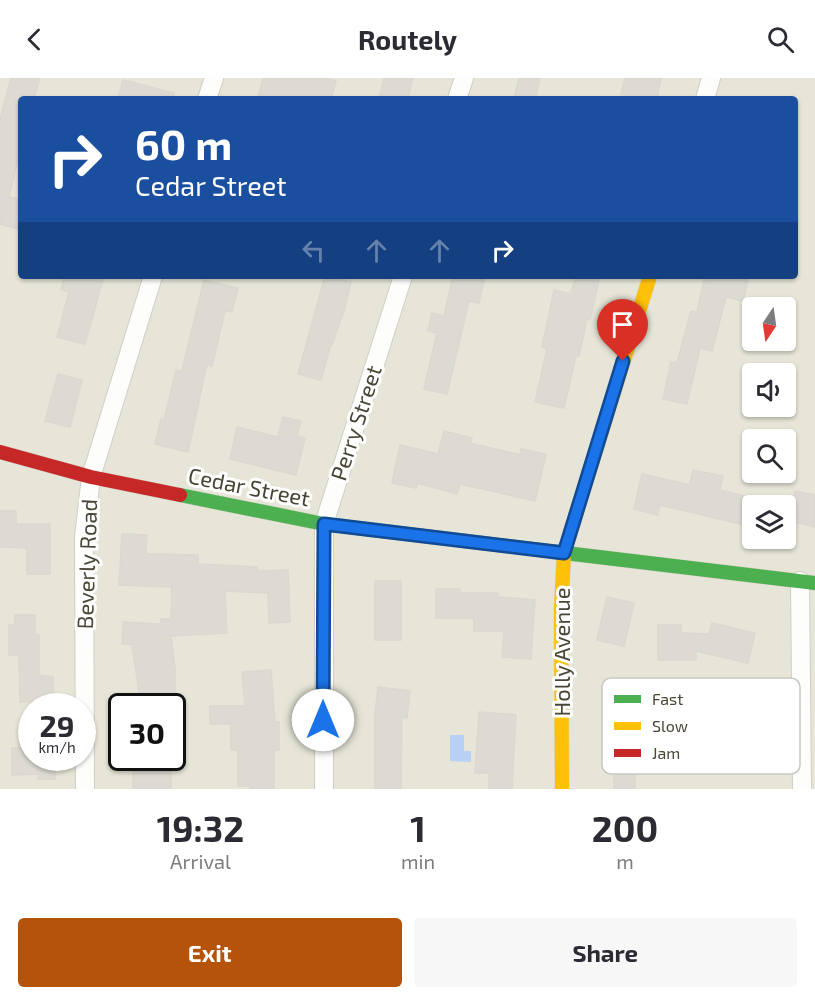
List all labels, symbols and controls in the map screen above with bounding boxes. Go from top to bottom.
icon: back [18,23,51,56]
text: Routely [358,23,457,55]
icon: search [764,23,797,56]
text: 60 m [135,118,232,168]
icon: right [36,120,114,198]
text: Cedar Street [135,169,287,201]
icon: left [297,234,330,267]
icon: ahead [360,234,393,267]
icon: ahead [423,234,456,267]
icon: right [486,234,519,267]
north arrow [742,297,796,351]
map controls [742,297,796,549]
pin [597,299,648,361]
icon: arrive [606,308,639,341]
street label: Perry Street [324,362,386,484]
button: sound [742,363,796,417]
button: search [742,429,796,483]
street label: Cedar Street [186,461,312,511]
button: layers [742,495,796,549]
street label: Beverly Road [71,498,101,630]
street label: Holly Avenue [548,587,574,717]
legend [602,678,800,774]
position arrow [291,688,355,752]
text: Fast [652,689,683,708]
speed limit sign: 30 [108,693,186,771]
text: 29 [39,707,75,743]
text: Slow [652,716,688,735]
text: km/h [38,738,76,756]
text: Jam [652,743,680,762]
text: 19:32 [157,806,244,849]
text: 1 [410,806,426,849]
text: 200 [592,806,658,849]
text: Arrival [170,849,231,873]
text: min [401,849,435,873]
text: m [616,849,634,873]
button: Exit [18,918,402,987]
button: Share [414,918,797,987]

